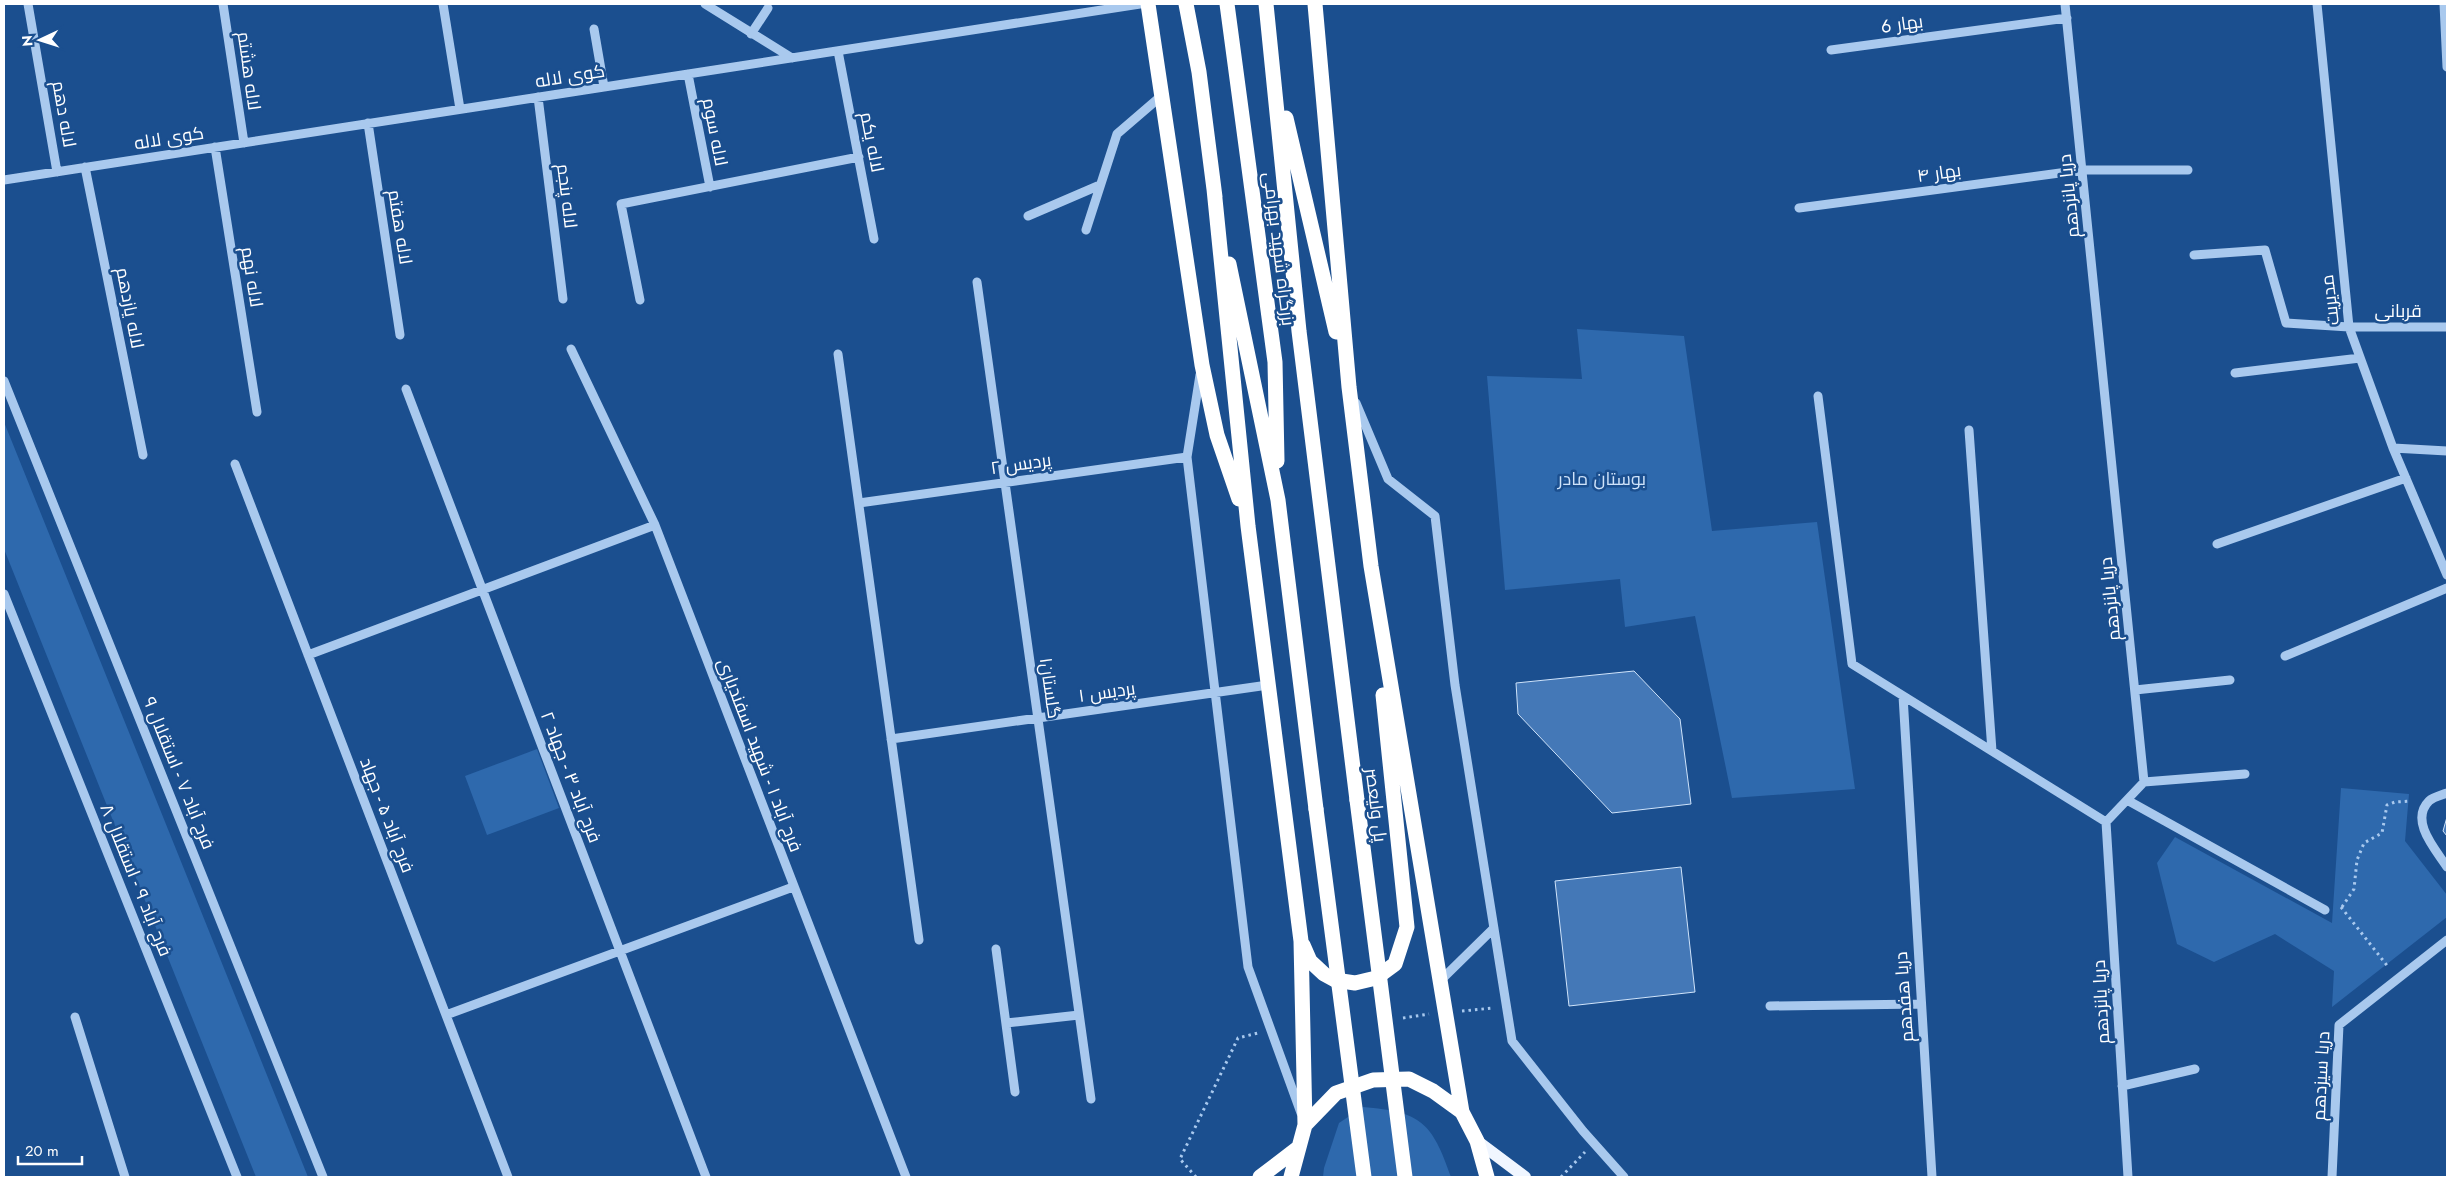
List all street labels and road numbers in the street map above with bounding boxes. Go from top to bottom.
street label: بهار 6 [1879,8,1925,40]
street label: لاله هشتم [231,30,267,112]
street label: کوی لاله [533,58,607,94]
street label: لاله دهم [45,79,83,149]
street label: لاله سوم [696,96,734,168]
street label: لاله یکم [853,110,891,174]
street label: کوی لاله [132,120,206,156]
street label: دریا پانزدهم [2052,153,2086,239]
street label: بهار ۴ [1915,157,1963,189]
street label: لاله پنجم [550,162,584,230]
street label: بزرگراه شهید بهرامی [1257,171,1301,327]
street label: لاله هفتم [381,188,419,266]
street label: لاله نهم [234,245,270,309]
street label: لاله یازدهم [109,265,151,351]
street label: مدیریت [2314,273,2346,327]
street label: قربانی [2374,298,2422,324]
street label: پردیس ۲ [989,447,1053,481]
street label: دریا پانزدهم [2093,556,2127,642]
street label: فرح آباد ۱ - شهید اسفندیاری [711,654,809,856]
street label: گلستان۱ [1033,656,1067,720]
street label: پردیس ۱ [1077,675,1137,709]
street label: فرح آباد ۷ - استقلال ۹ [137,693,221,853]
street label: فرح آباد ۳ - جهاد ۲ [534,708,608,846]
street label: فرح آباد ۵ - جهاد [353,754,421,876]
street label: پل ولیعصر [1358,765,1393,844]
street label: فرح آباد ۹ - استقلال ۸ [94,800,178,960]
street label: دریا هفدهم [1888,951,1920,1043]
street label: دریا پانزدهم [2086,959,2116,1045]
street label: دریا سیزدهم [2306,1031,2336,1121]

